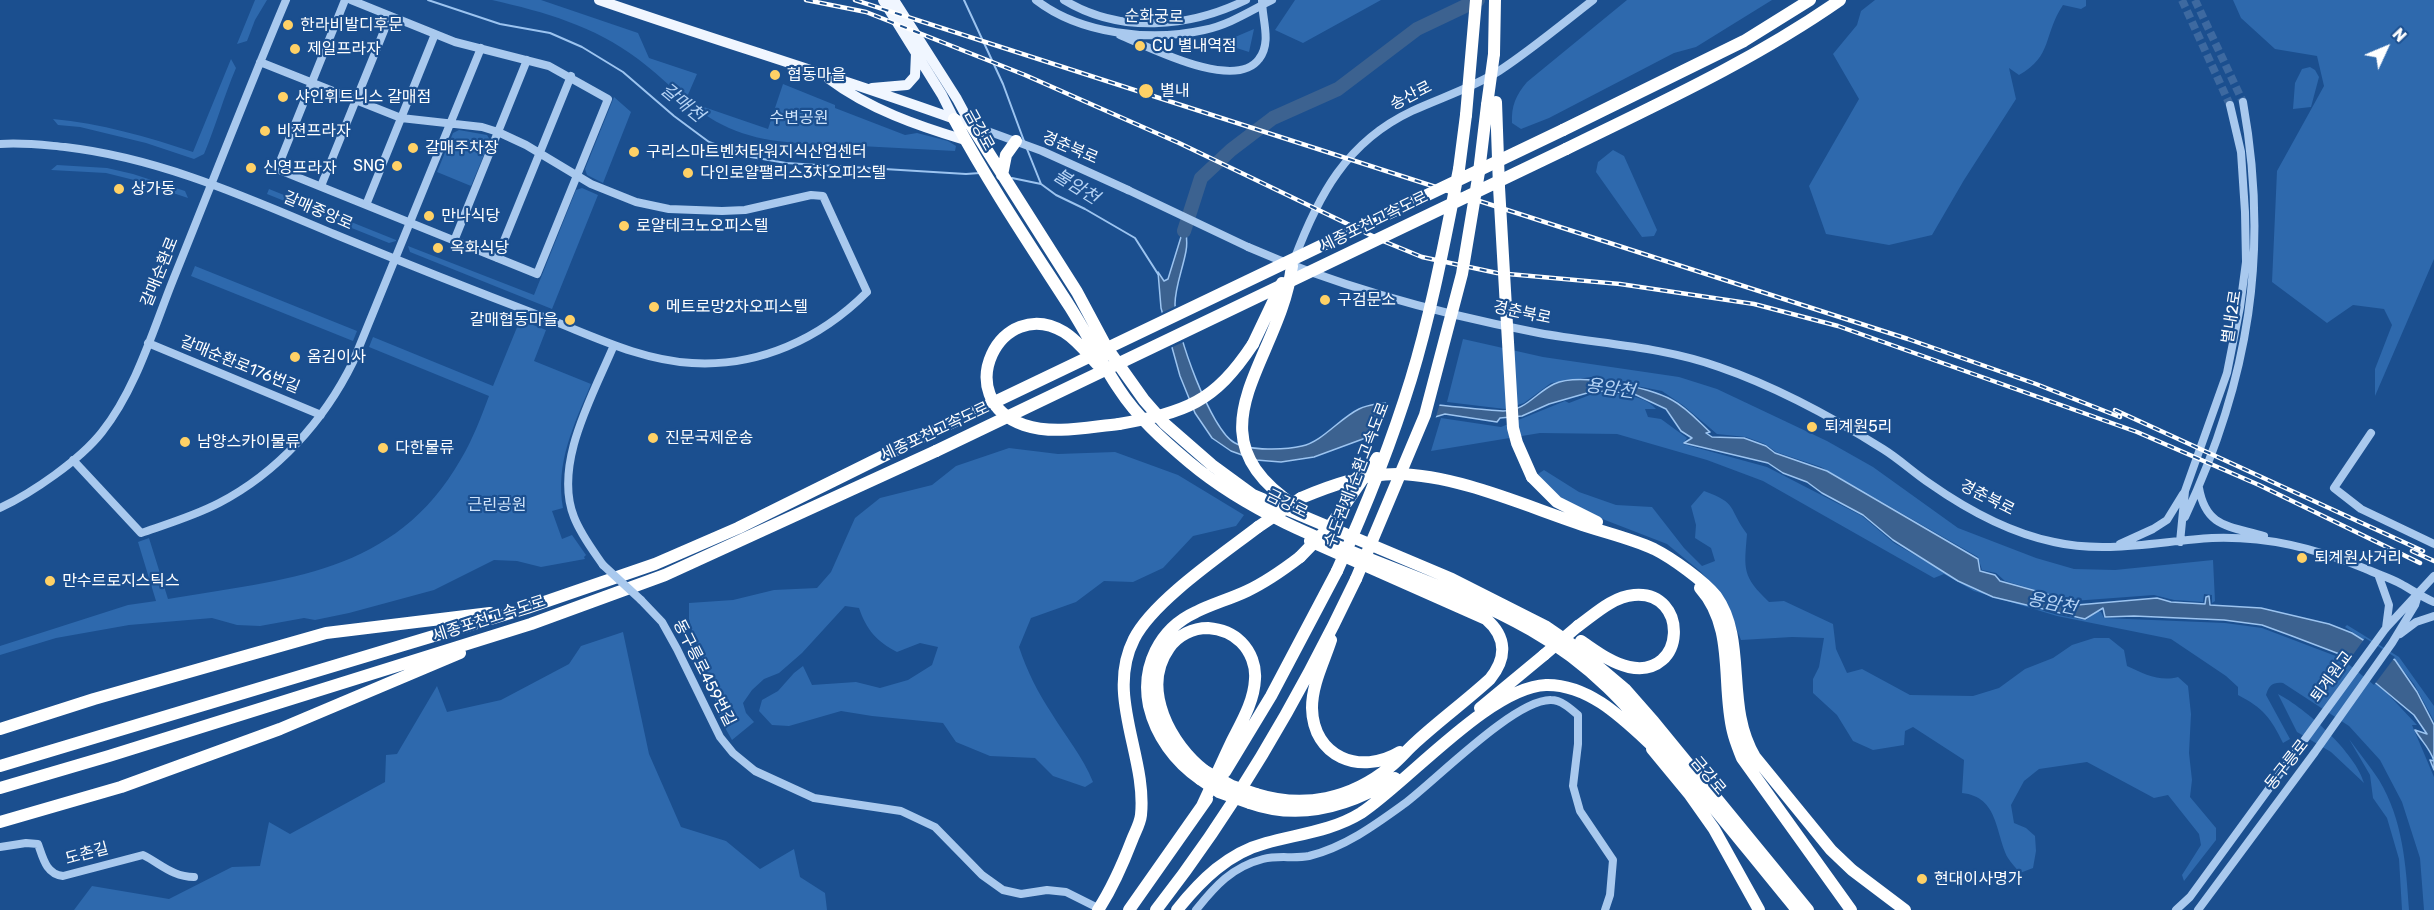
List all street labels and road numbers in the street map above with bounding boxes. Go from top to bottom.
street label: 순화궁로 [1124,7,1184,27]
street label: 송산로 [1387,77,1435,115]
street label: 금강로 [960,106,998,154]
street label: 경춘북로 [1039,128,1101,168]
street label: 갈매중앙로 [280,188,356,234]
street label: 세종포천고속도로 [1317,188,1431,256]
street label: 갈매순환로 [137,234,183,310]
street label: 별내2로 [2218,289,2246,345]
street label: 경춘북로 [1491,297,1553,329]
street label: 갈매순환로176번길 [177,332,303,398]
street label: 세종포천고속도로 [878,398,992,466]
street label: 수도권제1순환고속도로 [1320,400,1394,550]
street label: 경춘북로 [1956,476,2018,520]
street label: 금강로 [1263,486,1311,522]
street label: 세종포천고속도로 [430,592,548,646]
street label: 동구릉로459번길 [669,616,739,730]
street label: 퇴계원교 [2307,648,2357,706]
street label: 동구릉로 [2261,736,2313,794]
street label: 금강로 [1686,753,1730,799]
street label: 도촌길 [63,839,111,869]

